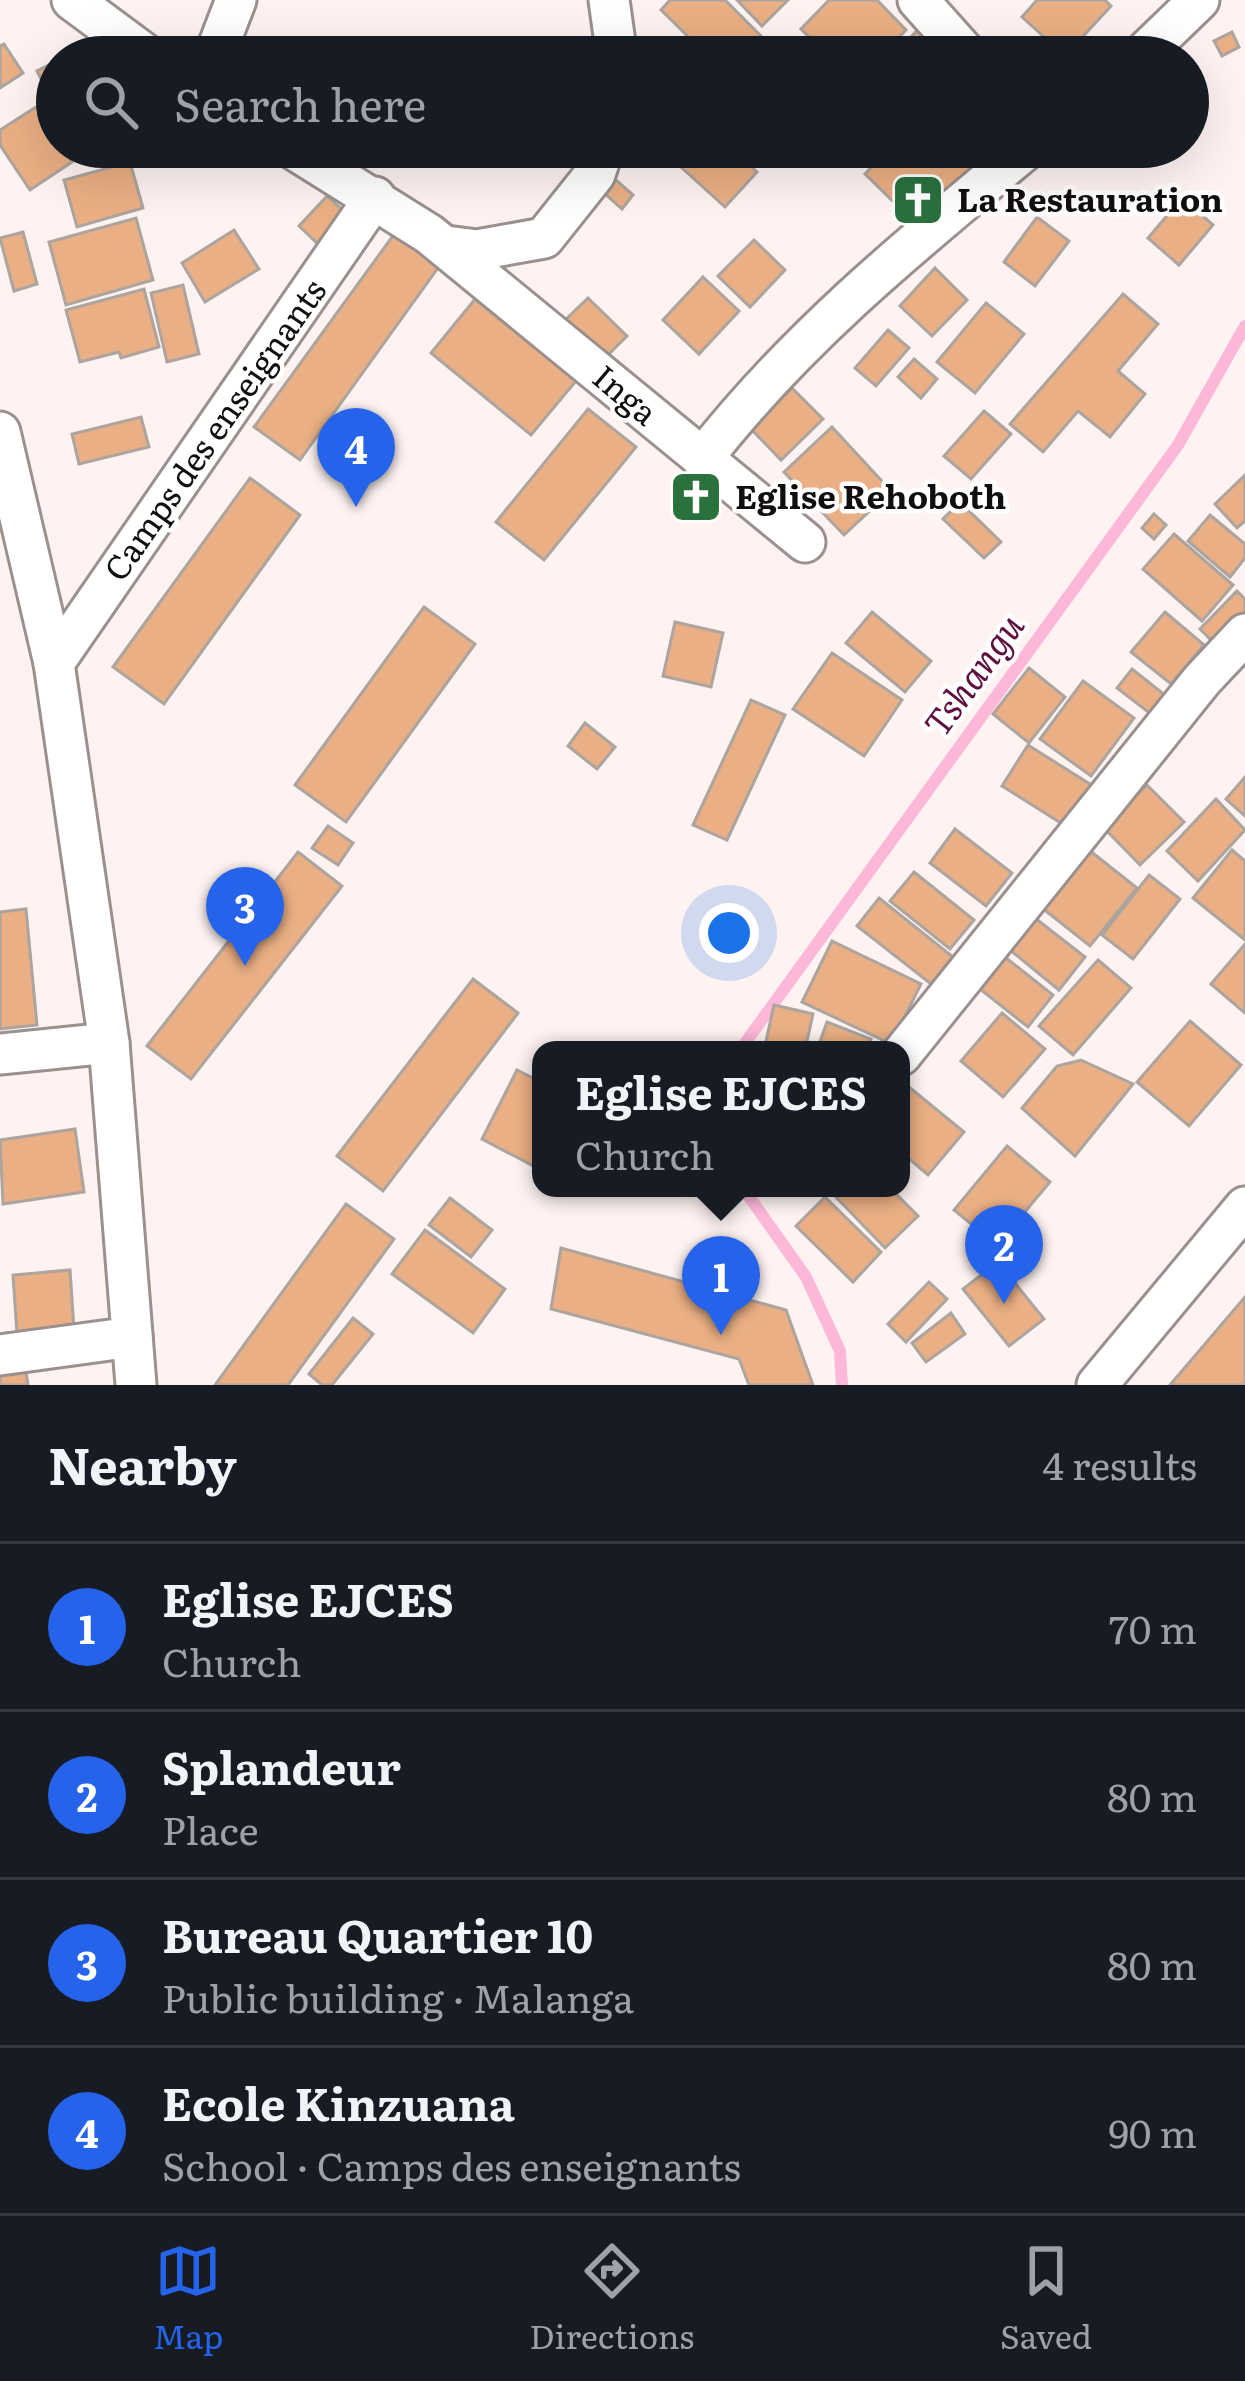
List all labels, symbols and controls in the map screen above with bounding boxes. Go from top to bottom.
search box [36,36,1209,168]
icon: search [78,69,144,135]
text: Search here [174,69,426,136]
church icon: La Restauration [890,172,946,228]
place label: La Restauration [957,173,1223,222]
street label: Camps des enseignants [90,268,336,590]
street label: Inga [584,351,670,435]
pin: 4 [317,408,395,507]
church icon: Eglise Rehoboth [668,469,724,525]
place label: Eglise Rehoboth [735,470,1006,519]
water label: Tshangu [909,601,1035,746]
pin: 3 [206,867,284,966]
your location [699,903,759,963]
popup [532,1041,910,1197]
text: Eglise EJCES [575,1057,867,1124]
text: Church [575,1124,715,1182]
pin: 2 [965,1205,1043,1304]
pin: 1 [682,1236,760,1335]
text: Nearby [48,1425,237,1501]
text: 4 results [1043,1434,1197,1492]
text: Eglise EJCES [162,1564,454,1631]
text: 1 [79,1598,95,1656]
text: 70 m [1109,1598,1197,1656]
text: Church [162,1631,302,1689]
text: Splandeur [162,1732,401,1799]
text: 2 [77,1766,97,1824]
text: 80 m [1107,1766,1197,1824]
text: Place [162,1799,259,1857]
text: Bureau Quartier 10 [162,1900,593,1967]
text: 3 [76,1934,98,1992]
text: 80 m [1107,1934,1197,1992]
text: Public building · Malanga [162,1967,634,2025]
text: Ecole Kinzuana [162,2068,515,2135]
text: 4 [75,2102,99,2160]
text: 90 m [1108,2102,1197,2160]
text: School · Camps des enseignants [162,2135,741,2193]
tab: Map [153,2238,223,2359]
tab: Directions [529,2238,694,2359]
tab: Saved [1000,2238,1092,2359]

